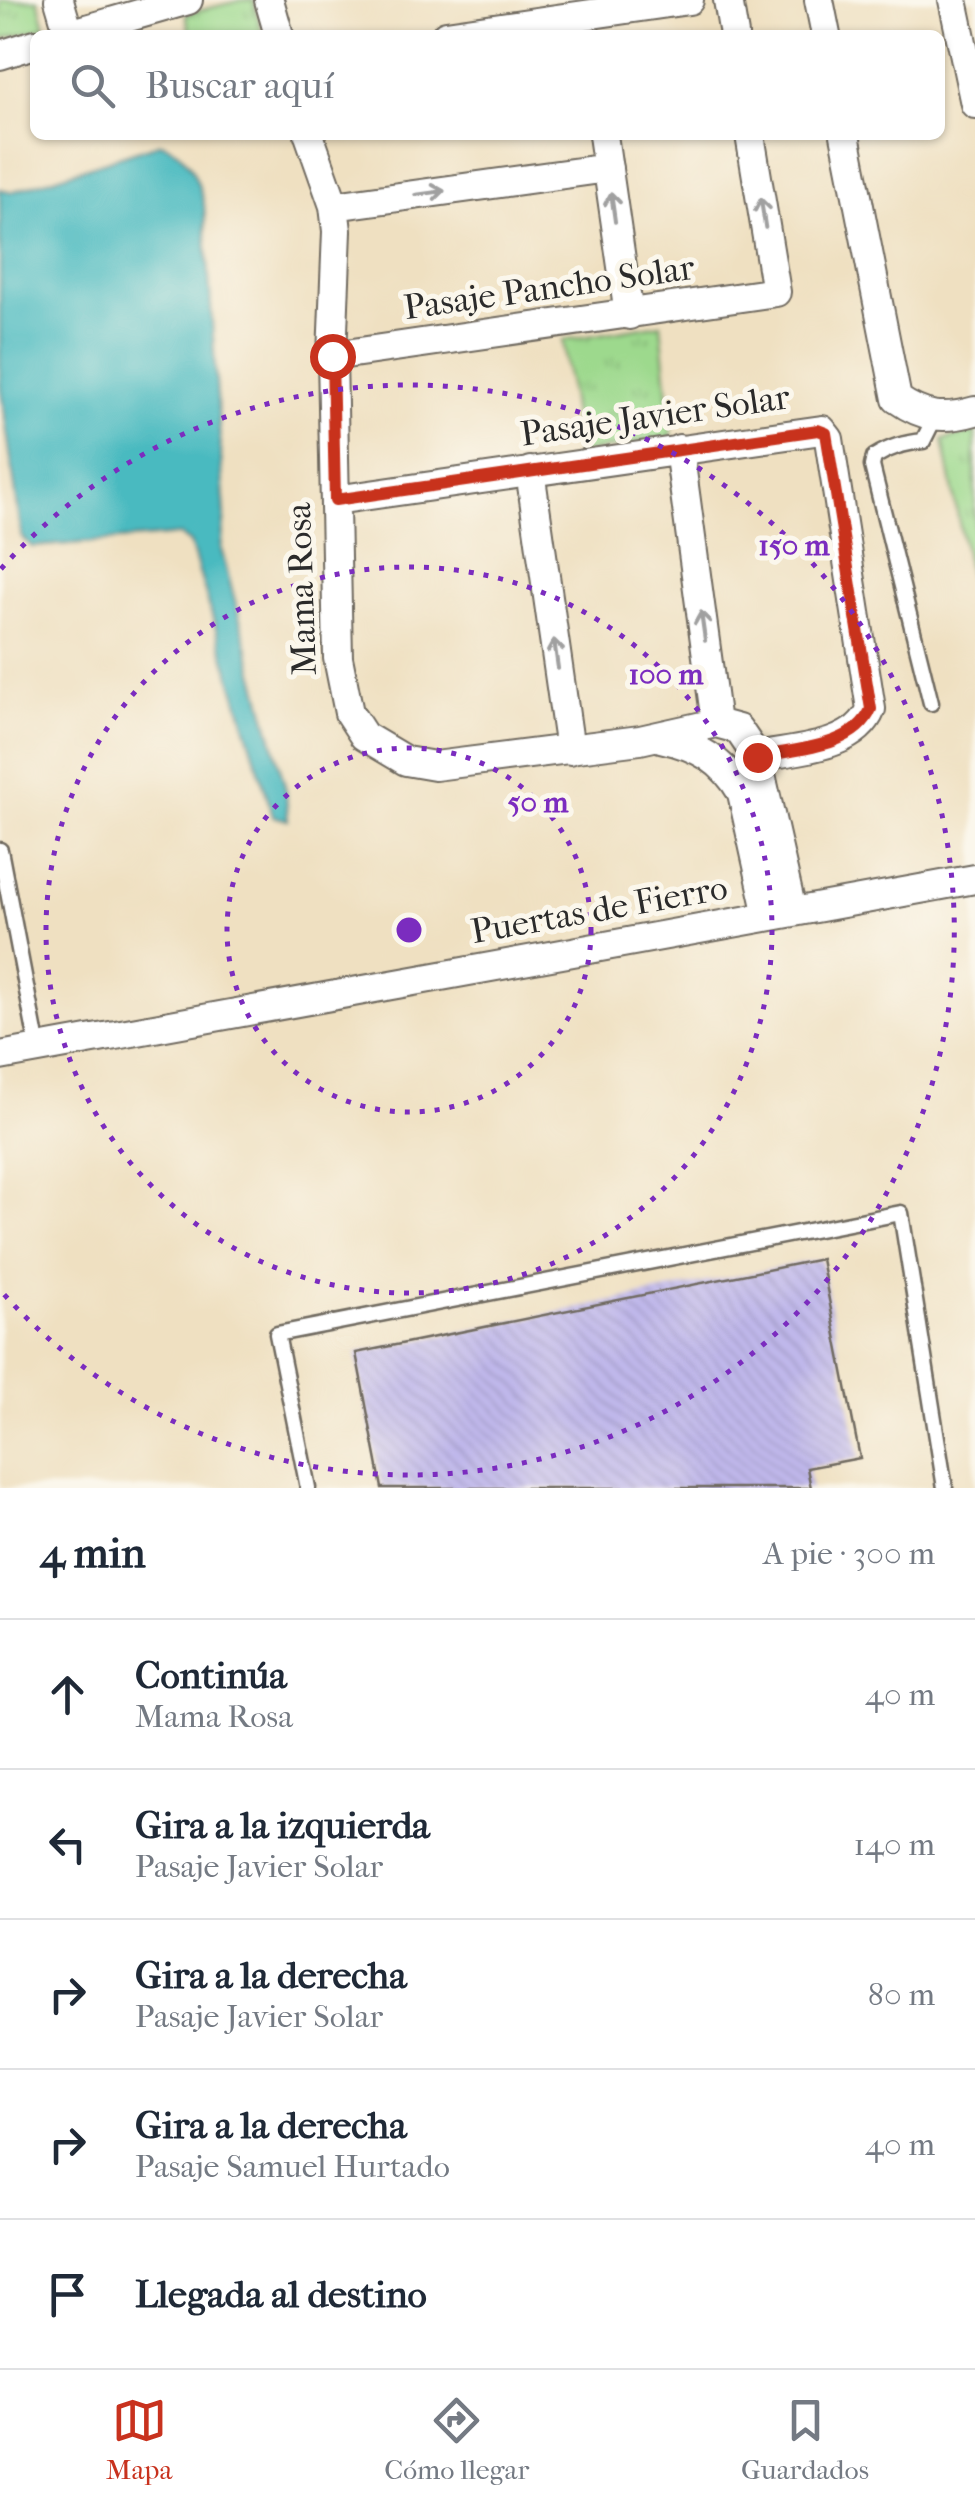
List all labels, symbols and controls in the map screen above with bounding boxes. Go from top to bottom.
search box [30,30,945,140]
icon: search [65,58,120,113]
text: Buscar aquí [145,63,334,108]
one-way arrow [414,183,446,201]
one-way arrow [604,191,622,224]
one-way arrow [753,198,772,230]
street label: Pasaje Pancho Solar [401,247,697,328]
route start [310,334,356,380]
street label: Pasaje Javier Solar [518,376,792,455]
street label: Mama Rosa [278,501,325,676]
text: 150 m [758,528,831,563]
one-way arrow [693,611,712,643]
one-way arrow [547,638,565,671]
text: 100 m [628,657,705,692]
route end [735,735,781,781]
text: 50 m [508,785,569,820]
street label: Puertas de Fierro [468,867,730,952]
centre of rings [391,912,427,948]
text: 4 min [40,1529,146,1578]
text: A pie · 300 m [763,1535,935,1572]
text: Continúa [135,1653,287,1698]
icon: ahead [40,1667,95,1722]
text: 40 m [865,1676,935,1713]
text: Mama Rosa [135,1698,293,1735]
text: Gira a la izquierda [135,1803,430,1848]
icon: left [40,1817,95,1872]
text: 140 m [854,1826,935,1863]
text: Pasaje Javier Solar [135,1848,383,1885]
text: Gira a la derecha [135,1953,407,1998]
icon: right [40,1967,95,2022]
text: 80 m [868,1976,935,2013]
text: Pasaje Javier Solar [135,1998,383,2035]
text: Gira a la derecha [135,2103,407,2148]
icon: right [40,2117,95,2172]
text: 40 m [865,2126,935,2163]
text: Pasaje Samuel Hurtado [135,2148,450,2185]
icon: arrive [40,2267,95,2322]
text: Llegada al destino [135,2272,427,2317]
tab: Mapa [106,2393,173,2486]
tab: Cómo llegar [384,2393,529,2486]
tab: Guardados [741,2393,869,2486]

